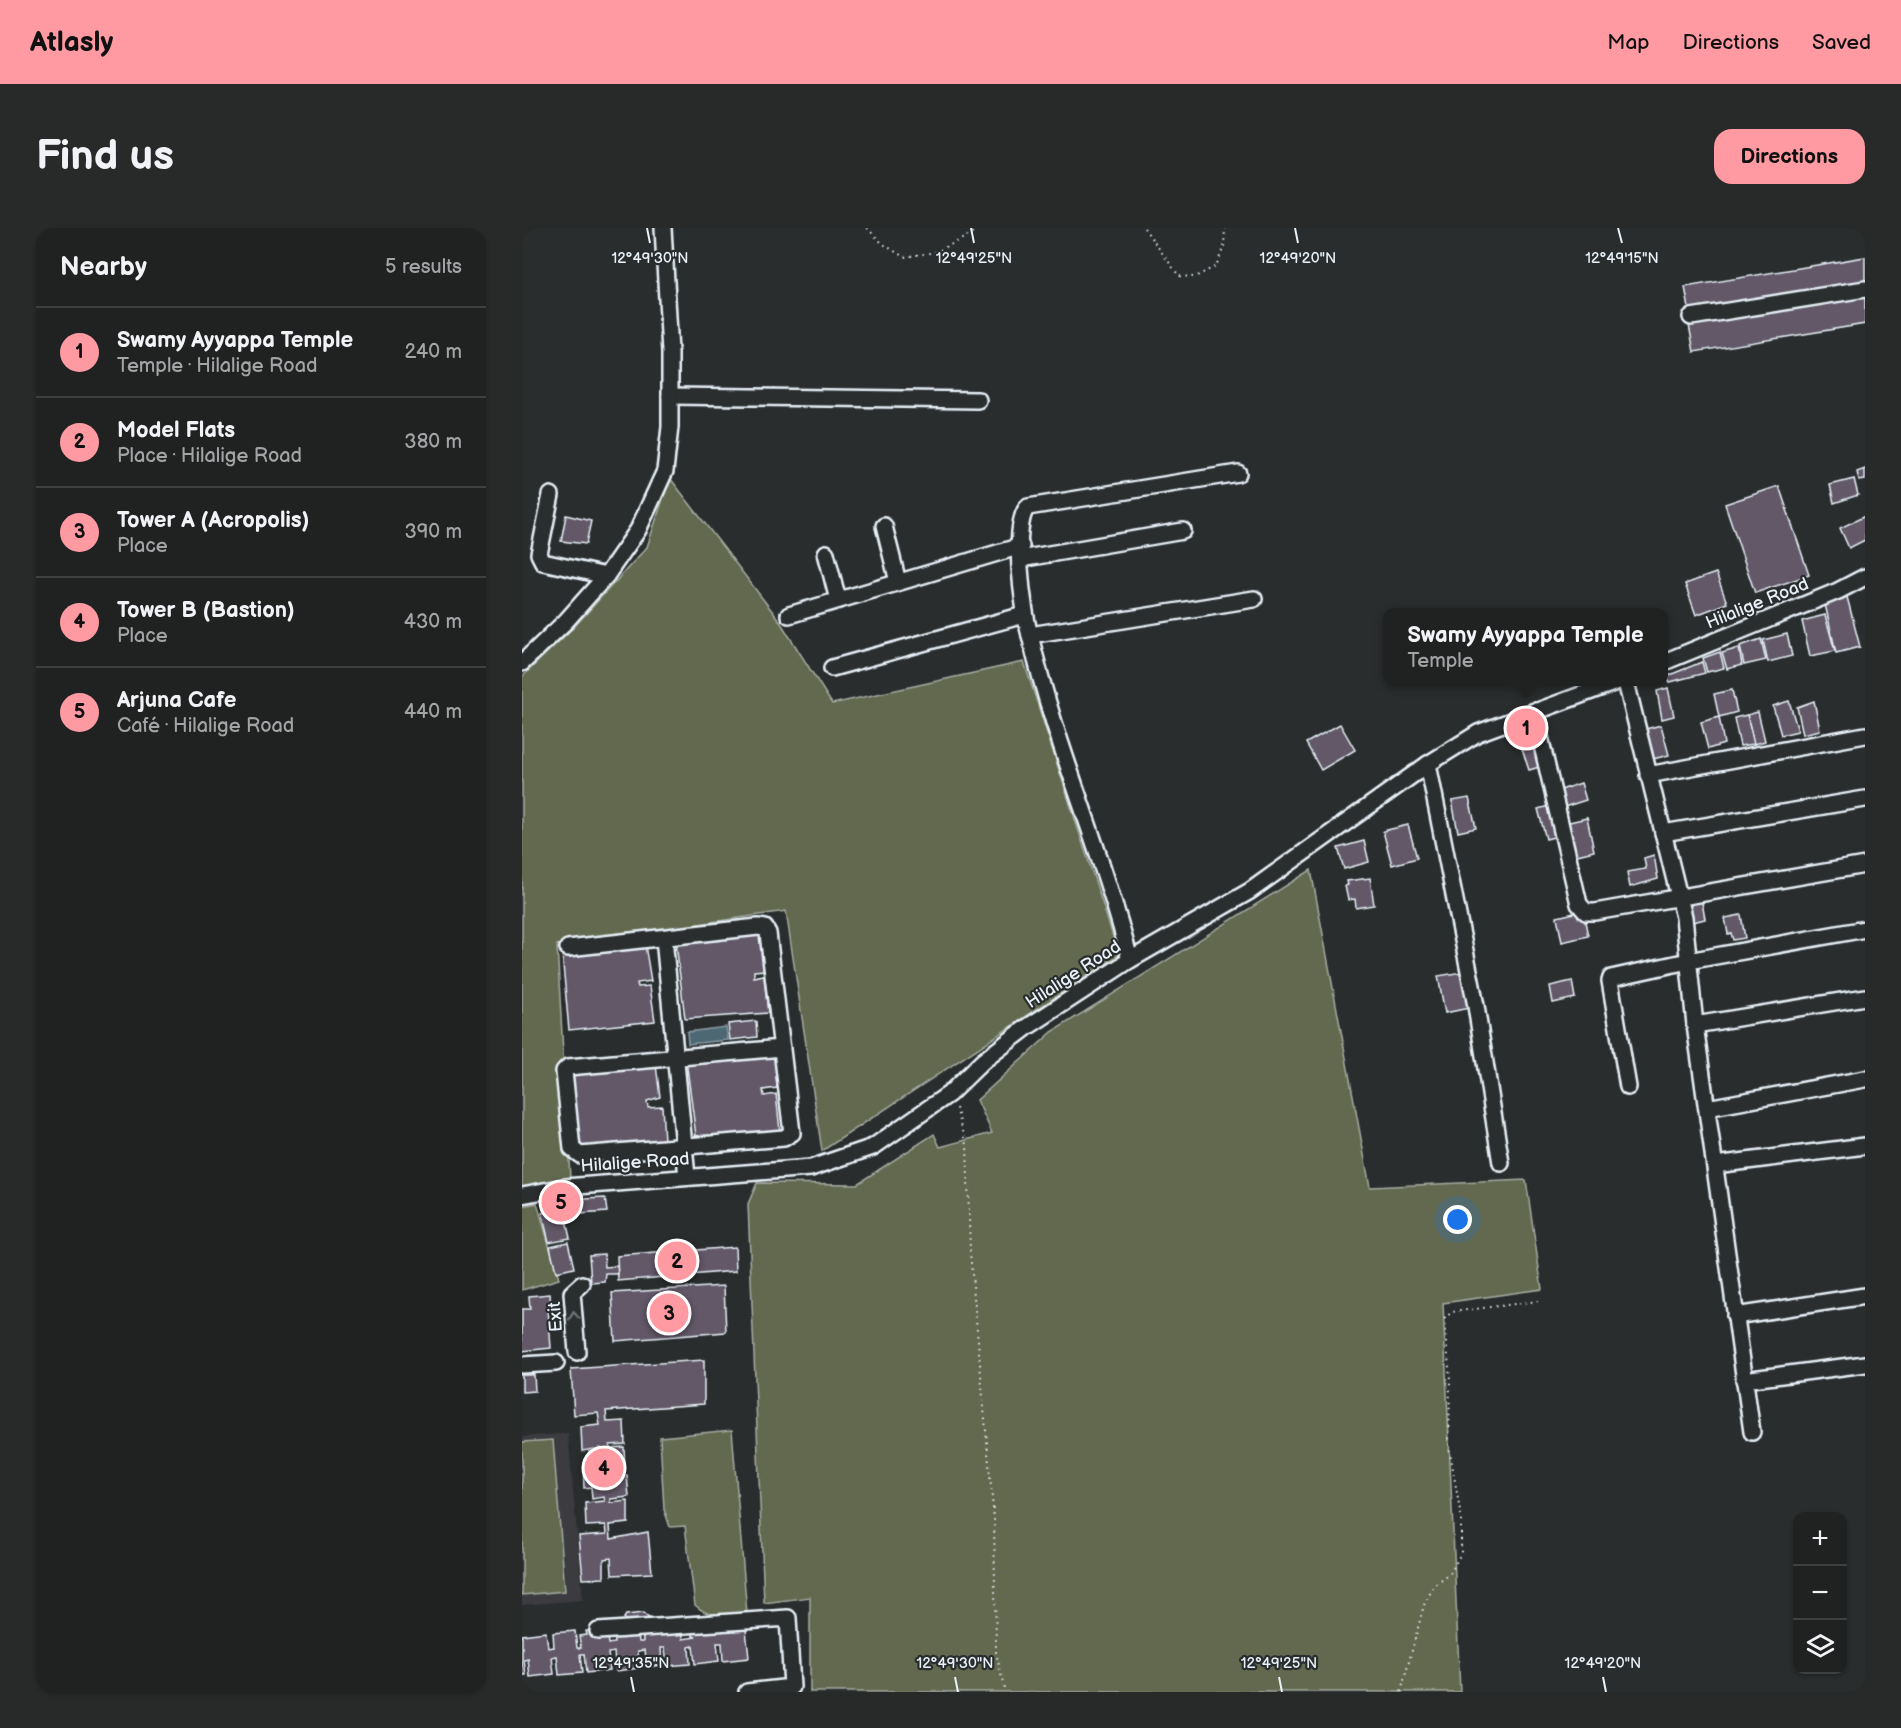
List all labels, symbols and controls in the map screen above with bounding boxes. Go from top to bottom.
text: Atlasly [30,26,113,59]
text: Map [1607,30,1650,55]
text: Directions [1683,30,1779,55]
text: Saved [1812,30,1871,55]
button: Directions [1714,129,1865,184]
text: Find us [36,131,174,182]
text: 12°49'30"N [611,249,689,268]
text: 12°49'25"N [936,249,1012,268]
text: 12°49'20"N [1260,249,1336,268]
text: 12°49'15"N [1585,249,1659,268]
text: Nearby [60,252,147,283]
text: 5 results [385,255,462,279]
text: Swamy Ayyappa Temple [117,327,353,354]
text: 1 [75,340,84,364]
text: 240 m [405,340,462,364]
text: Temple · Hilalige Road [117,354,317,378]
text: Model Flats [117,417,235,444]
text: 2 [74,430,85,454]
text: 380 m [404,430,462,454]
text: Place · Hilalige Road [117,444,302,468]
text: Tower A (Acropolis) [117,507,309,534]
text: 3 [74,520,85,544]
text: 390 m [404,520,462,544]
text: Place [117,534,168,558]
street label: Hilalige Road [1703,573,1812,634]
text: Tower B (Bastion) [117,597,295,624]
popup [1383,608,1668,686]
text: 4 [74,610,85,634]
text: 430 m [404,610,462,634]
text: Swamy Ayyappa Temple [1407,622,1644,649]
text: Place [117,624,168,648]
text: Temple [1407,649,1474,673]
text: Arjuna Cafe [117,687,236,714]
text: 5 [74,700,85,724]
text: 440 m [404,700,462,724]
pin: 1 [1506,706,1546,750]
text: Café · Hilalige Road [117,714,294,738]
street label: Hilalige Road [1022,936,1125,1013]
street label: Hilalige Road [580,1148,690,1177]
pin: 5 [542,1180,580,1224]
your location [1443,1205,1472,1234]
pin: 2 [658,1238,696,1284]
pin: 3 [650,1290,688,1336]
street label: Exit [544,1301,567,1333]
one-way arrow [568,1311,581,1320]
pin: 4 [584,1446,623,1490]
map controls [1793,1512,1847,1674]
button: + [1793,1512,1847,1566]
button: − [1793,1566,1847,1620]
button: layers [1793,1620,1847,1674]
text: 12°49'35"N [593,1654,669,1673]
text: 12°49'30"N [916,1654,994,1673]
text: 12°49'25"N [1241,1654,1317,1673]
text: 12°49'20"N [1565,1654,1641,1673]

